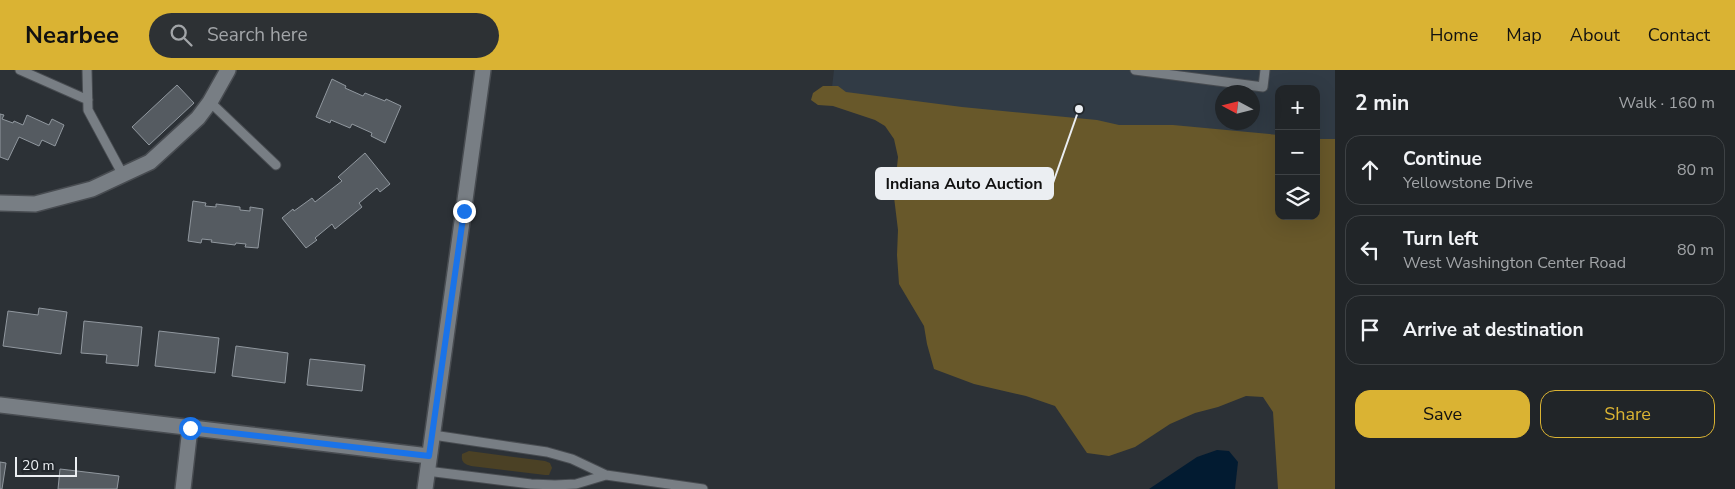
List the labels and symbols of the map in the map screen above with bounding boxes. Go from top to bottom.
north arrow [1215,85,1260,130]
callout: Indiana Auto Auction [876,168,1053,199]
text: Indiana Auto Auction [885,173,1043,195]
route end [453,200,476,223]
route start [179,417,202,440]
scale bar [15,454,78,477]

